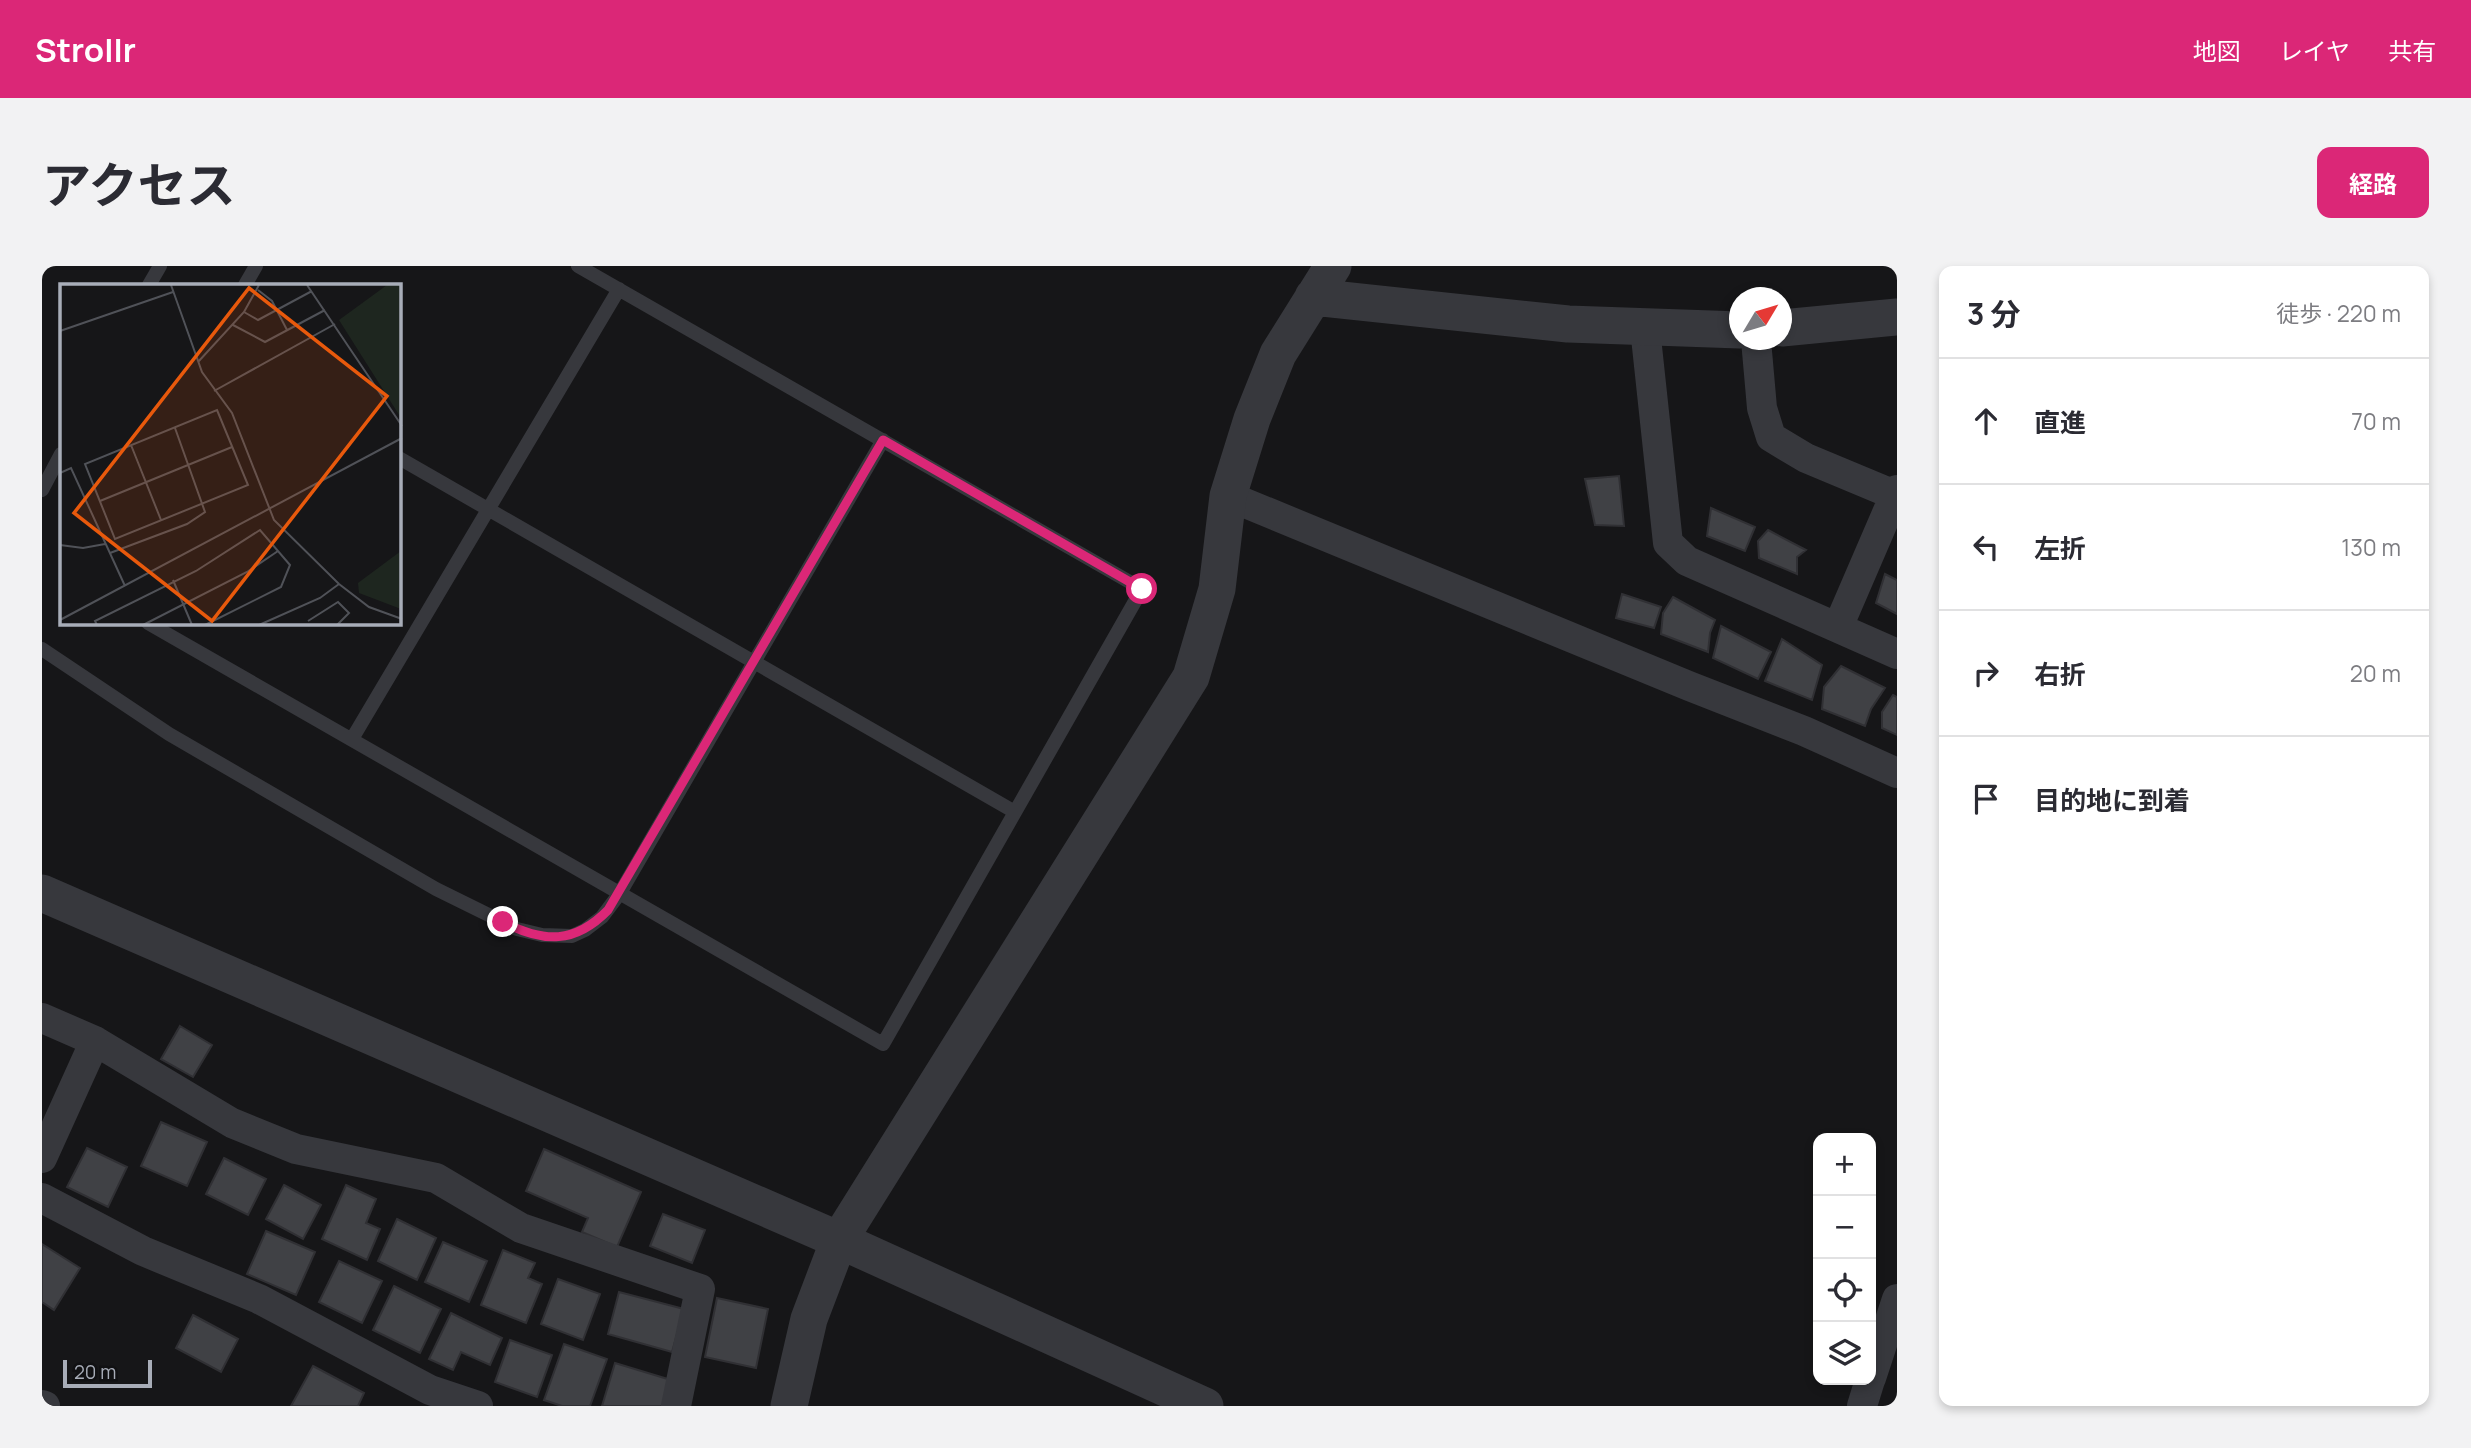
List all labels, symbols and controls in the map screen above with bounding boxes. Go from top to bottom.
text: Strollr [35,27,136,72]
text: 地図 [2193,34,2241,67]
text: レイヤ [2279,34,2350,67]
text: 共有 [2388,34,2436,67]
button: 経路 [2317,147,2429,218]
text: アクセス [42,151,236,218]
inset map [60,284,401,625]
north arrow [1729,287,1792,350]
text: 3 分 [1967,293,2020,334]
text: 徒歩 · 220 m [2276,297,2401,329]
icon: ahead [1967,402,2005,440]
text: 直進 [2034,404,2086,440]
text: 70 m [2351,405,2401,437]
icon: left [1967,528,2005,566]
text: 左折 [2034,530,2086,566]
text: 130 m [2341,531,2401,563]
route start [1126,573,1157,604]
icon: right [1967,654,2005,692]
text: 右折 [2034,656,2086,692]
text: 20 m [2350,657,2401,689]
icon: arrive [1967,780,2005,818]
text: 目的地に到着 [2034,782,2190,818]
route end [487,906,518,937]
map controls [1813,1133,1876,1385]
button: + [1813,1133,1876,1196]
button: − [1813,1196,1876,1259]
button: locate [1813,1259,1876,1322]
button: layers [1813,1322,1876,1385]
scale bar [63,1357,152,1389]
text: 20 m [74,1359,116,1385]

